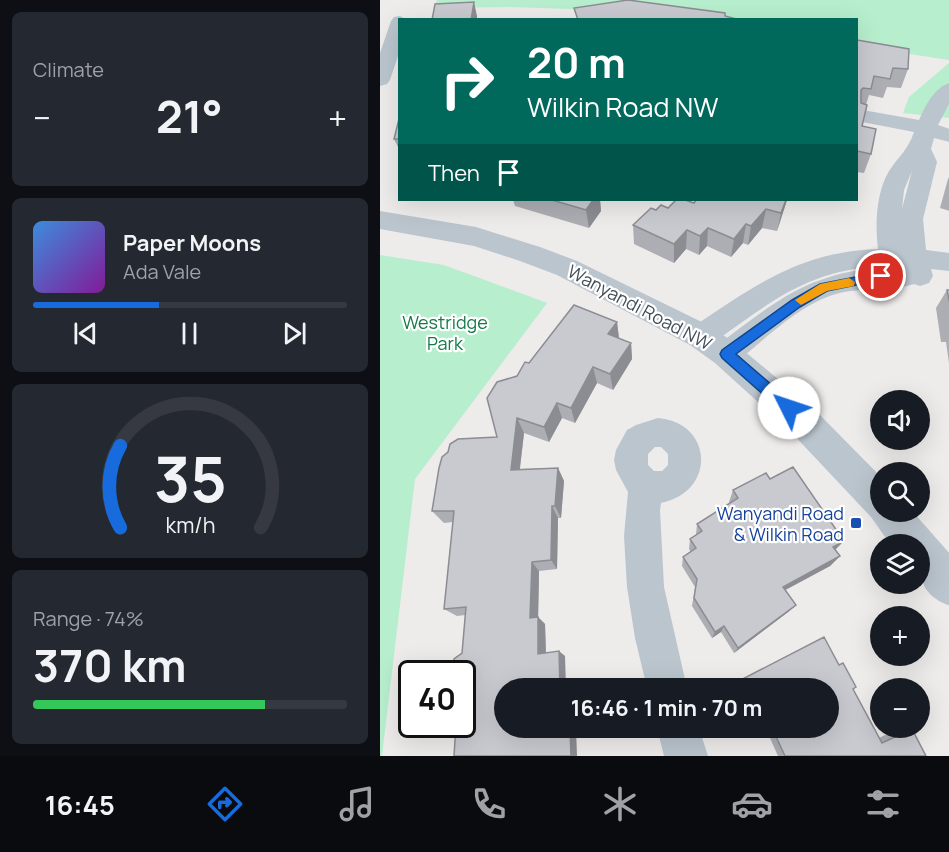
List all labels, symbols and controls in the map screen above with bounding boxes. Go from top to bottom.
text: 20 m [527,33,626,91]
icon: right [428,42,506,120]
text: Climate [33,56,104,83]
text: 21° [156,85,223,147]
text: Wilkin Road NW [527,88,719,125]
text: − [33,95,51,140]
text: + [328,95,347,140]
icon: arrive [492,156,525,189]
text: Then [428,158,480,188]
text: Paper Moons [123,228,261,258]
pin [855,250,906,301]
text: Ada Vale [123,258,201,285]
street label: Wanyandi Road NW [564,259,716,355]
icon: arrive [864,259,897,292]
park label: Westridge Park [402,310,488,355]
icon: previous [69,317,102,350]
icon: pause [173,317,206,350]
icon: next [278,317,311,350]
position arrow [757,376,821,440]
map controls [870,390,930,738]
button: sound [870,390,930,450]
text: 35 [154,435,226,521]
button: search [870,462,930,522]
place label: Wanyandi Road & Wilkin Road [717,501,844,546]
text: km/h [165,510,215,539]
marker: Wanyandi Road & Wilkin Road [849,516,863,530]
button: layers [870,534,930,594]
text: Range · 74% [33,605,144,632]
button: + [870,606,930,666]
text: 370 km [33,634,186,696]
speed limit sign: 40 [398,660,476,738]
button: − [870,678,930,738]
text: 16:46 · 1 min · 70 m [571,693,762,723]
icon: directions [204,783,246,825]
icon: music [336,783,378,825]
icon: phone [468,783,510,825]
icon: climate [599,783,641,825]
icon: car [731,783,773,825]
icon: filters [862,783,904,825]
text: 16:45 [45,786,115,823]

